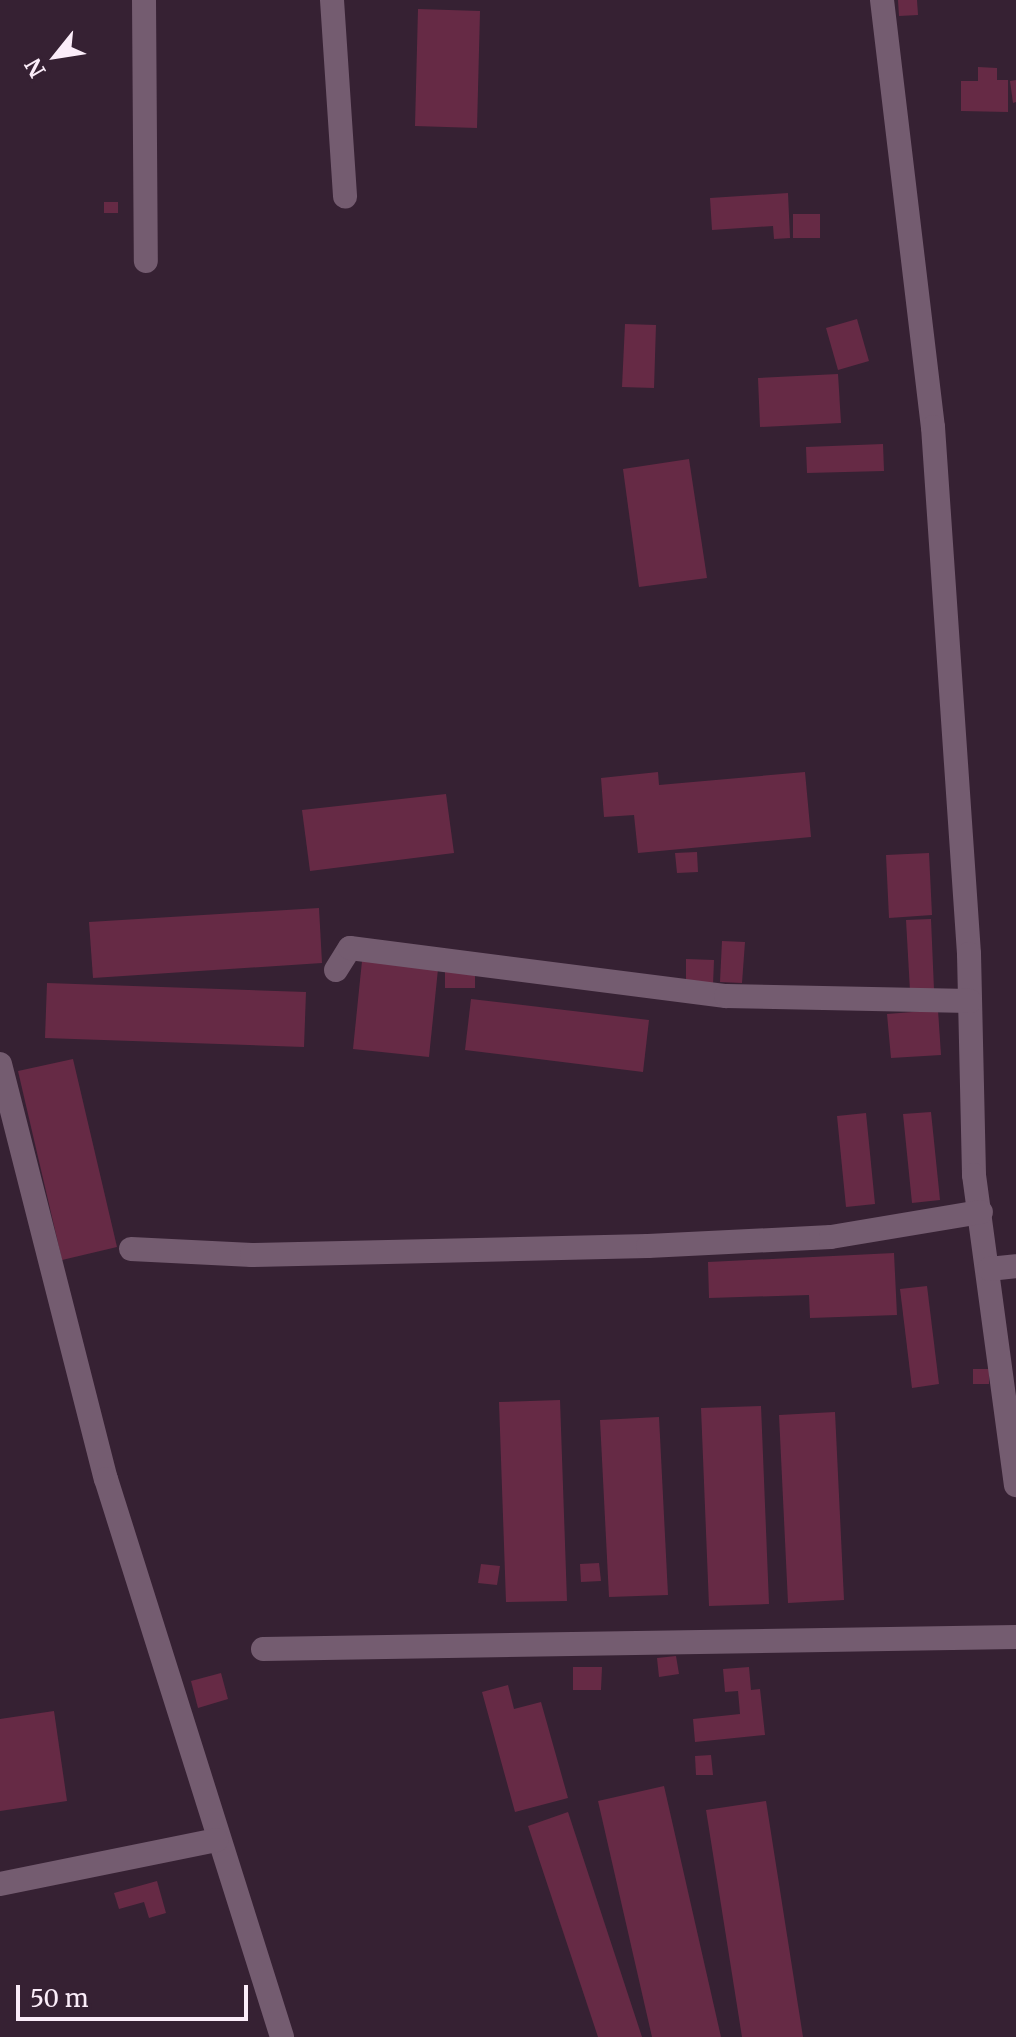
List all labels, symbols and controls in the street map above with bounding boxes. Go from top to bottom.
north arrow [16,16,96,96]
text: N [19,53,52,83]
scale bar [20,1969,252,2019]
text: 50 m [30,1983,89,2014]

